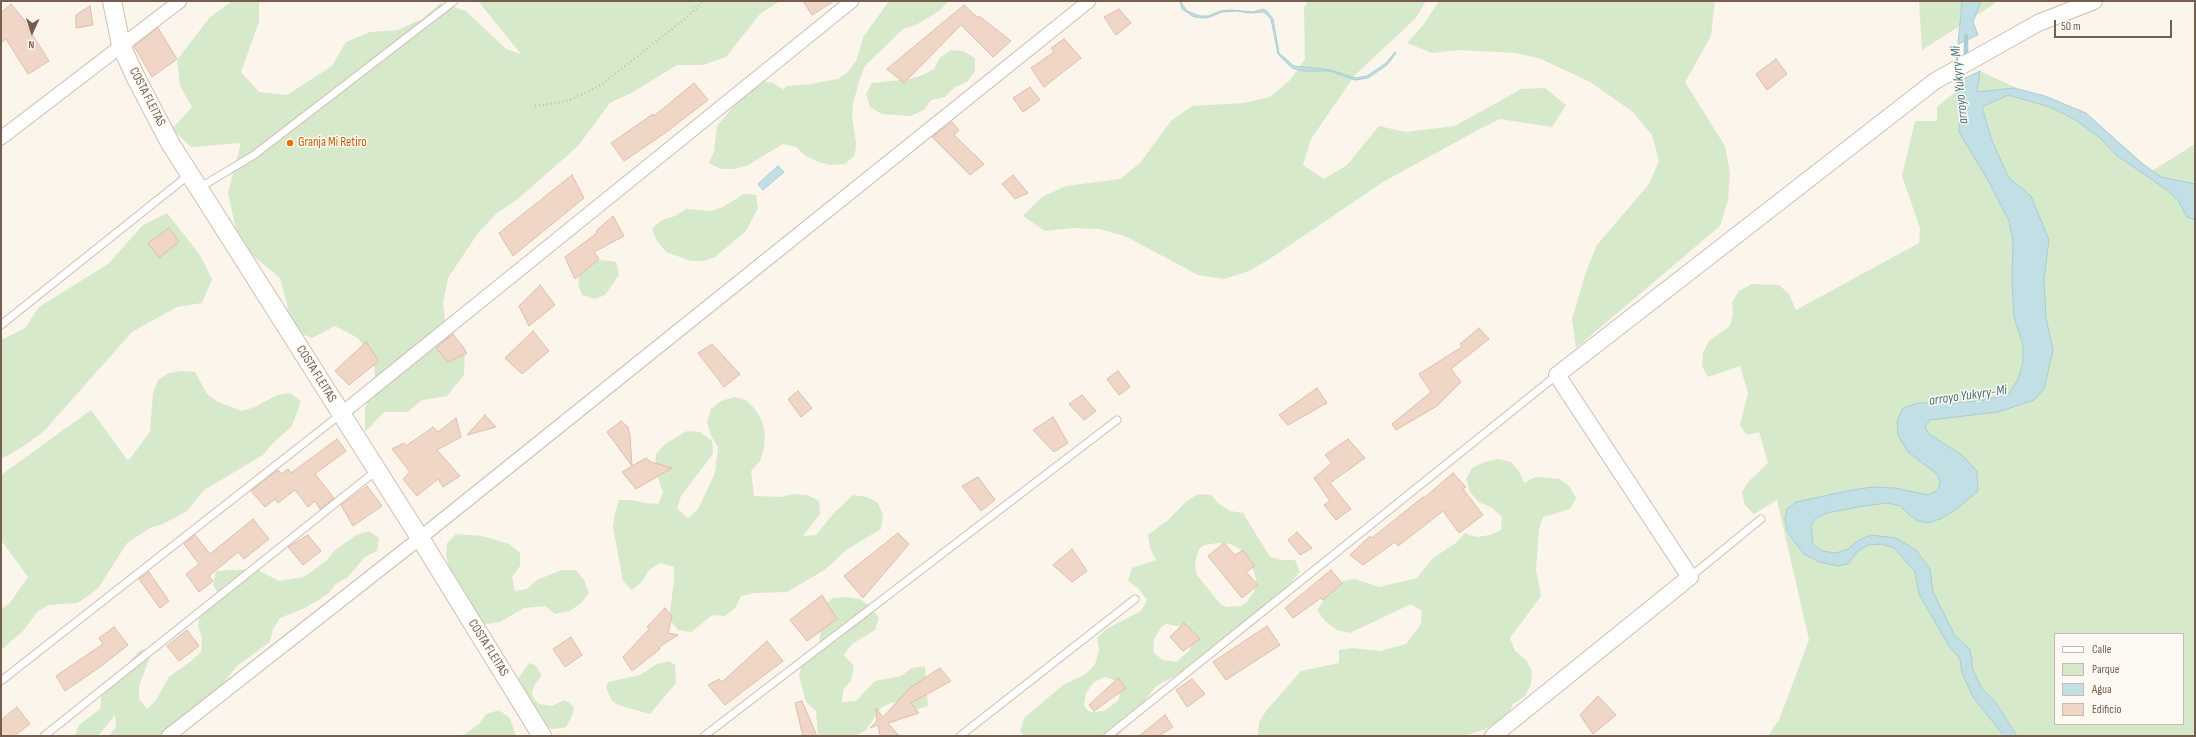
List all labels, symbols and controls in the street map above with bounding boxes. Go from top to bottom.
north arrow [12,12,52,52]
scale bar [2056,12,2174,38]
text: 50 m [2061,19,2081,34]
text: N [28,38,35,51]
water label: arroyo Yukyry-Mi [1948,45,1972,125]
street label: COSTA FLEITAS [125,65,169,129]
place label: Granja Mi Retiro [298,135,367,151]
marker: Granja Mi Retiro [285,138,295,148]
street label: COSTA FLEITAS [292,343,340,405]
water label: arroyo Yukyry-Mi [1928,382,2008,410]
street label: COSTA FLEITAS [464,617,512,679]
legend [2054,633,2184,725]
text: Calle [2092,642,2112,657]
text: Parque [2092,662,2120,677]
text: Agua [2092,682,2112,697]
text: Edificio [2092,702,2121,717]

